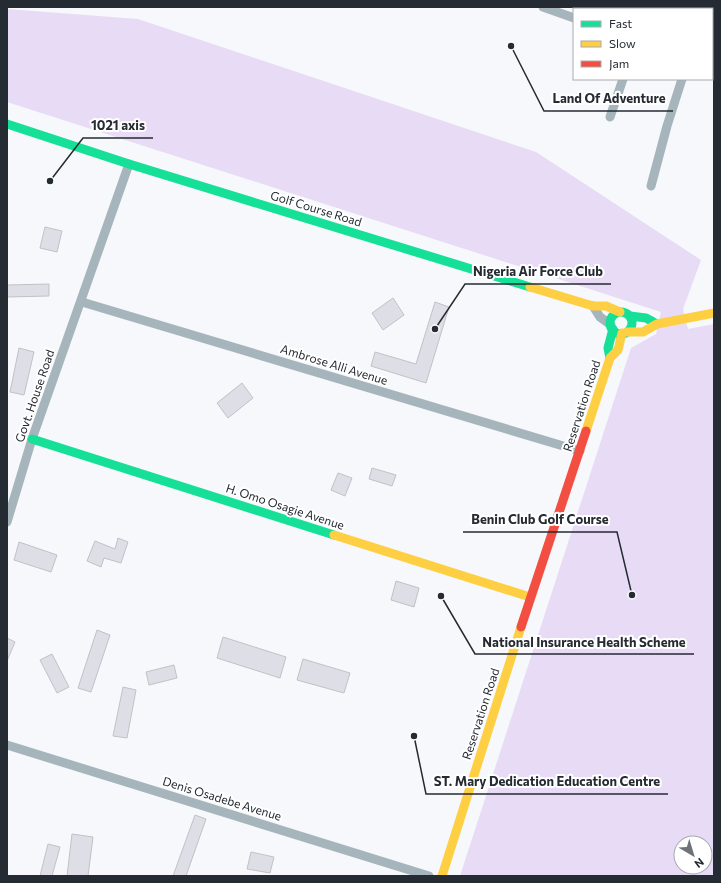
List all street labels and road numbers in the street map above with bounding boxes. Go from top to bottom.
street label: Golf Course Road [269,187,364,229]
street label: Ambrose Alli Avenue [279,341,390,387]
street label: Govt. House Road [12,348,56,444]
street label: Reservation Road [560,358,602,453]
street label: H. Omo Osagie Avenue [224,480,346,532]
street label: Reservation Road [459,666,501,761]
street label: Denis Osadebe Avenue [161,773,283,823]

